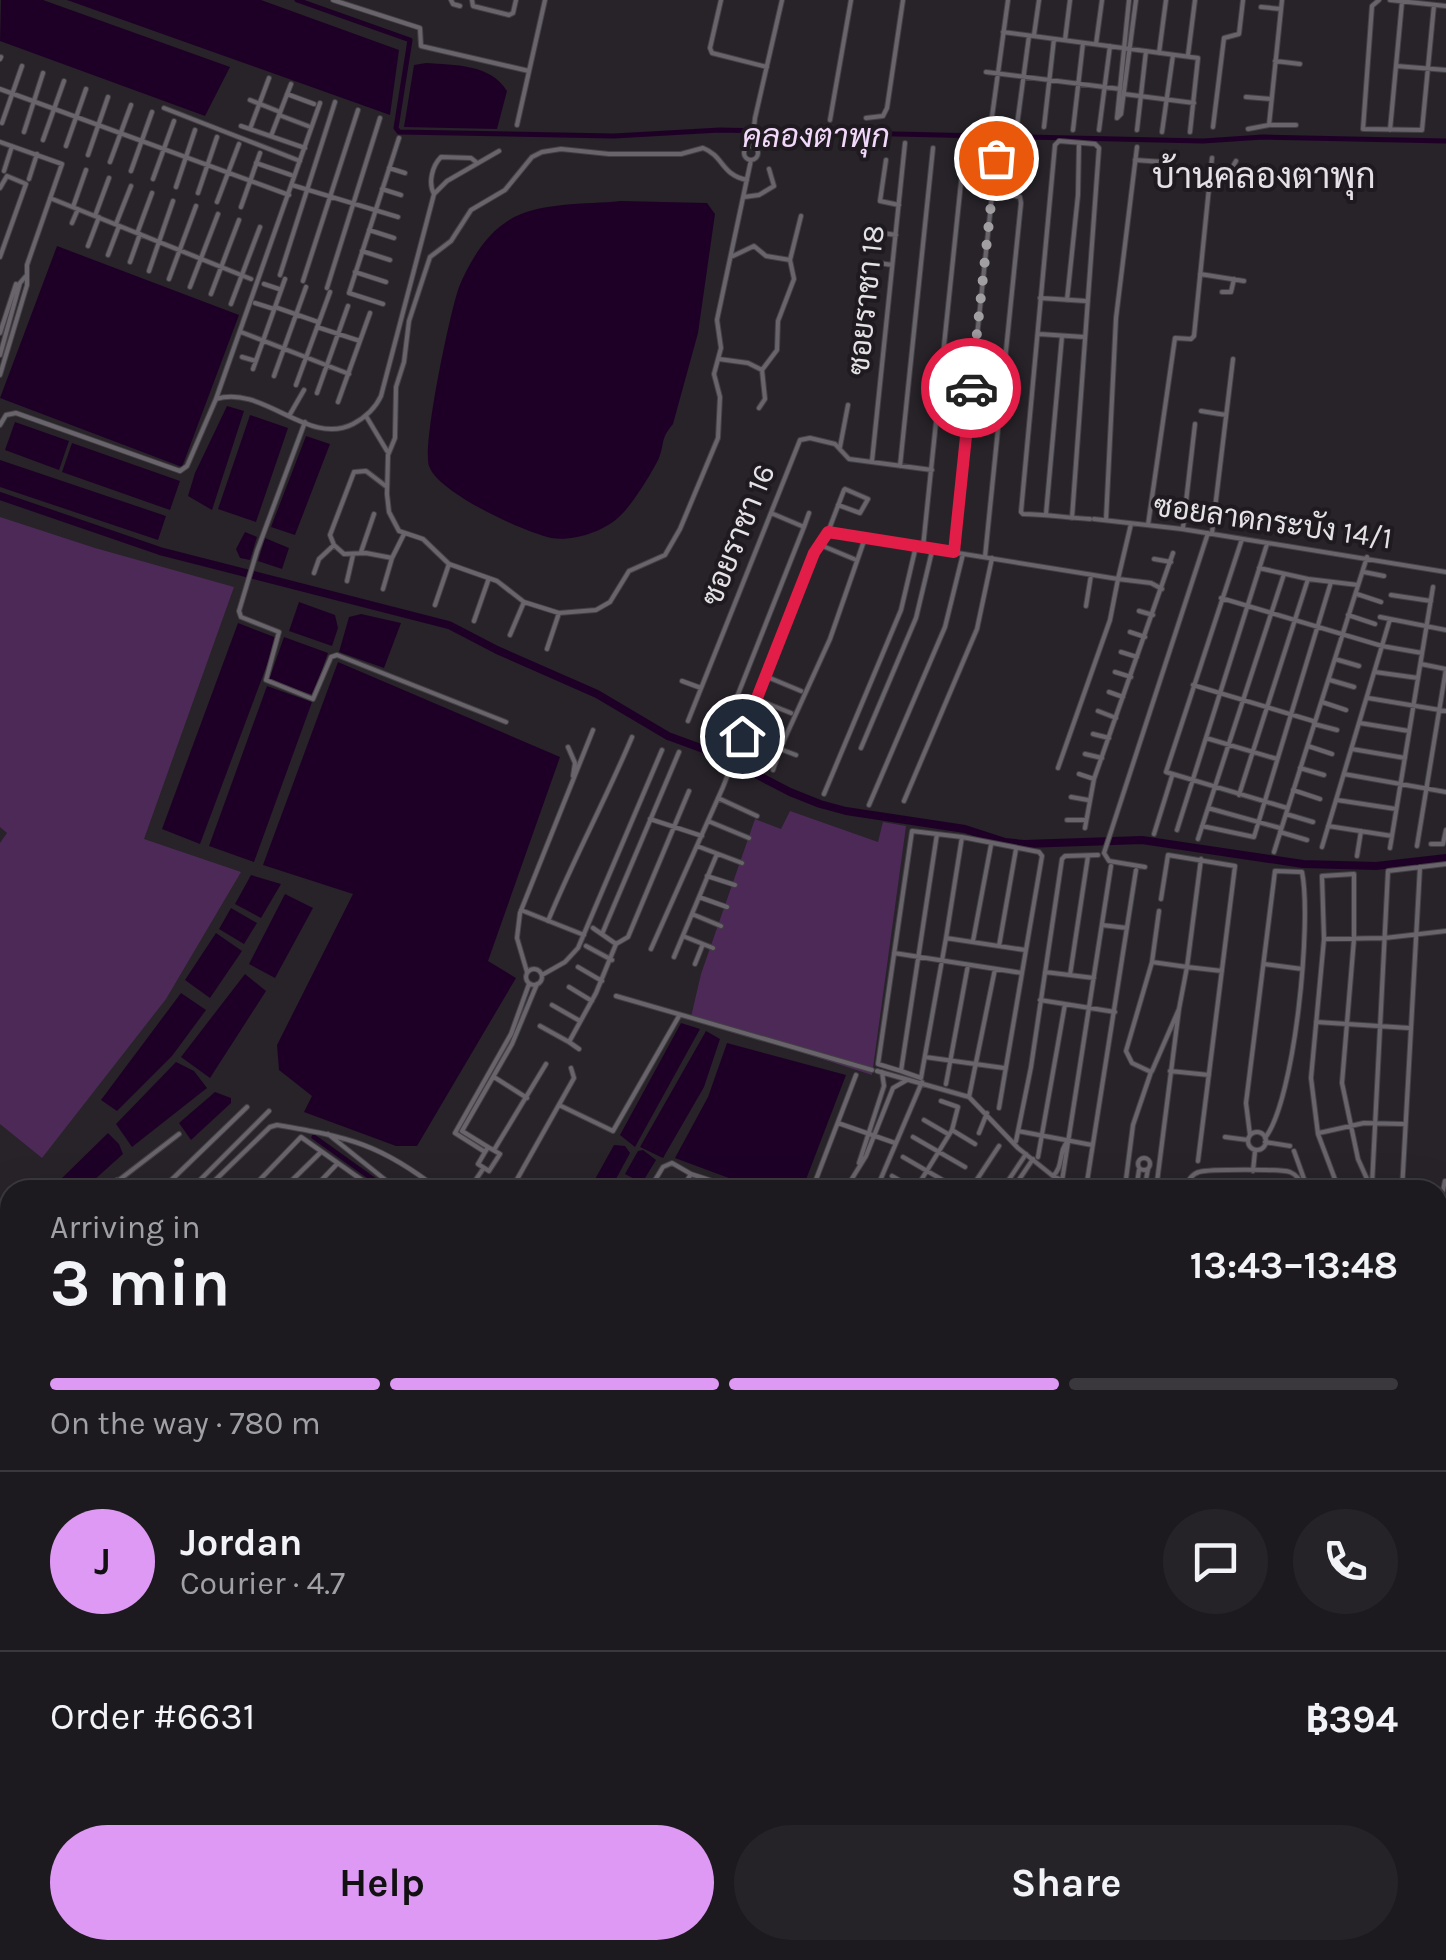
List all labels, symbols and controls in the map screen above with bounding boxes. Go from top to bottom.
pin [954,116,1039,201]
water label: คลองตาพุก [742,118,890,158]
icon: bag [969,131,1024,186]
district label: บ้านคลองตาพุก [1152,153,1376,200]
street label: ซอยราชา 18 [840,223,892,377]
courier [921,338,1021,438]
icon: car [944,361,999,416]
street label: ซอยราชา 16 [693,459,783,611]
street label: ซอยลาดกระบัง 14/1 [1151,486,1395,557]
pin [700,694,785,779]
icon: home [715,709,770,764]
text: Arriving in [50,1209,201,1246]
text: 13:43–13:48 [1190,1243,1398,1288]
text: 3 min [50,1245,230,1321]
text: On the way · 780 m [50,1405,321,1442]
button: chat [1163,1509,1268,1614]
button: phone [1293,1509,1398,1614]
text: Jordan [180,1520,303,1565]
text: J [94,1539,111,1584]
text: Courier · 4.7 [180,1565,345,1602]
text: Order #6631 [50,1694,255,1739]
text: ฿394 [1306,1697,1398,1742]
button: Help [50,1825,714,1940]
button: Share [734,1825,1398,1940]

